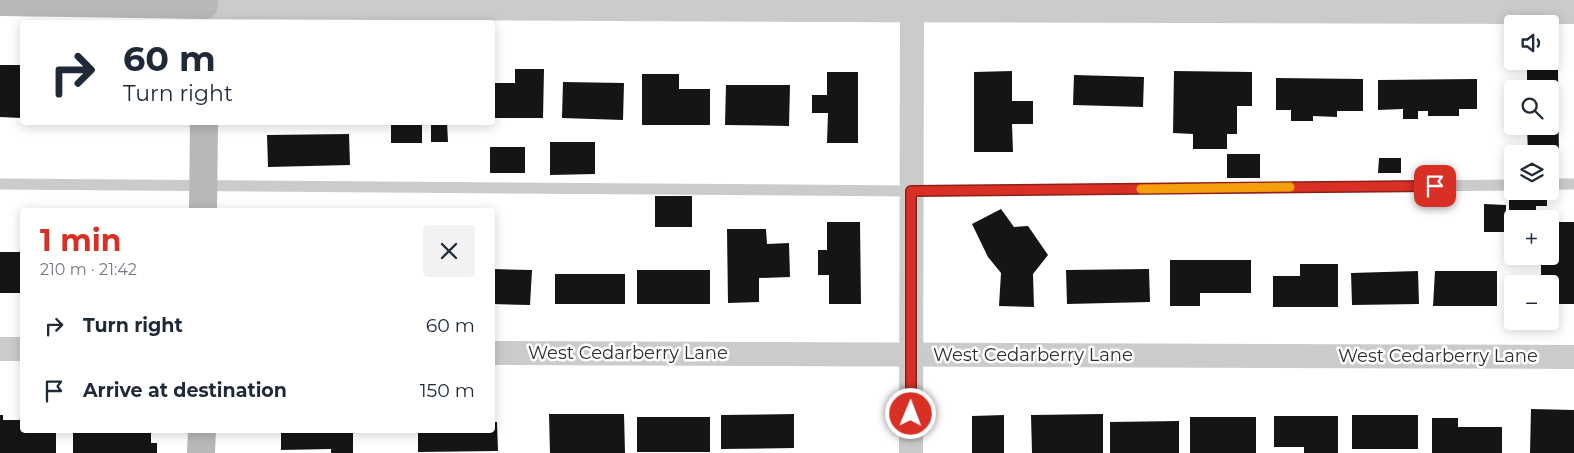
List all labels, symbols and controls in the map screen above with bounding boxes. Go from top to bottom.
map controls [1504,15,1559,330]
button: sound [1504,15,1559,70]
text: 60 m [123,37,216,80]
icon: right [40,40,105,105]
text: Turn right [123,80,233,107]
button: search [1504,80,1559,135]
button: layers [1504,145,1559,200]
pin [1414,165,1456,207]
icon: arrive [1421,172,1449,200]
button: + [1504,210,1559,265]
text: 1 min [40,222,121,259]
button: close [423,225,475,277]
text: 210 m · 21:42 [40,260,137,279]
button: − [1504,275,1559,330]
icon: right [40,312,68,340]
text: Turn right [83,314,183,337]
text: 60 m [426,314,475,337]
street label: West Cedarberry Lane [528,342,728,364]
street label: West Cedarberry Lane [933,344,1133,366]
street label: West Cedarberry Lane [1338,345,1538,367]
icon: arrive [40,377,68,405]
text: Arrive at destination [83,379,287,402]
text: 150 m [420,379,475,402]
position arrow [884,387,936,439]

